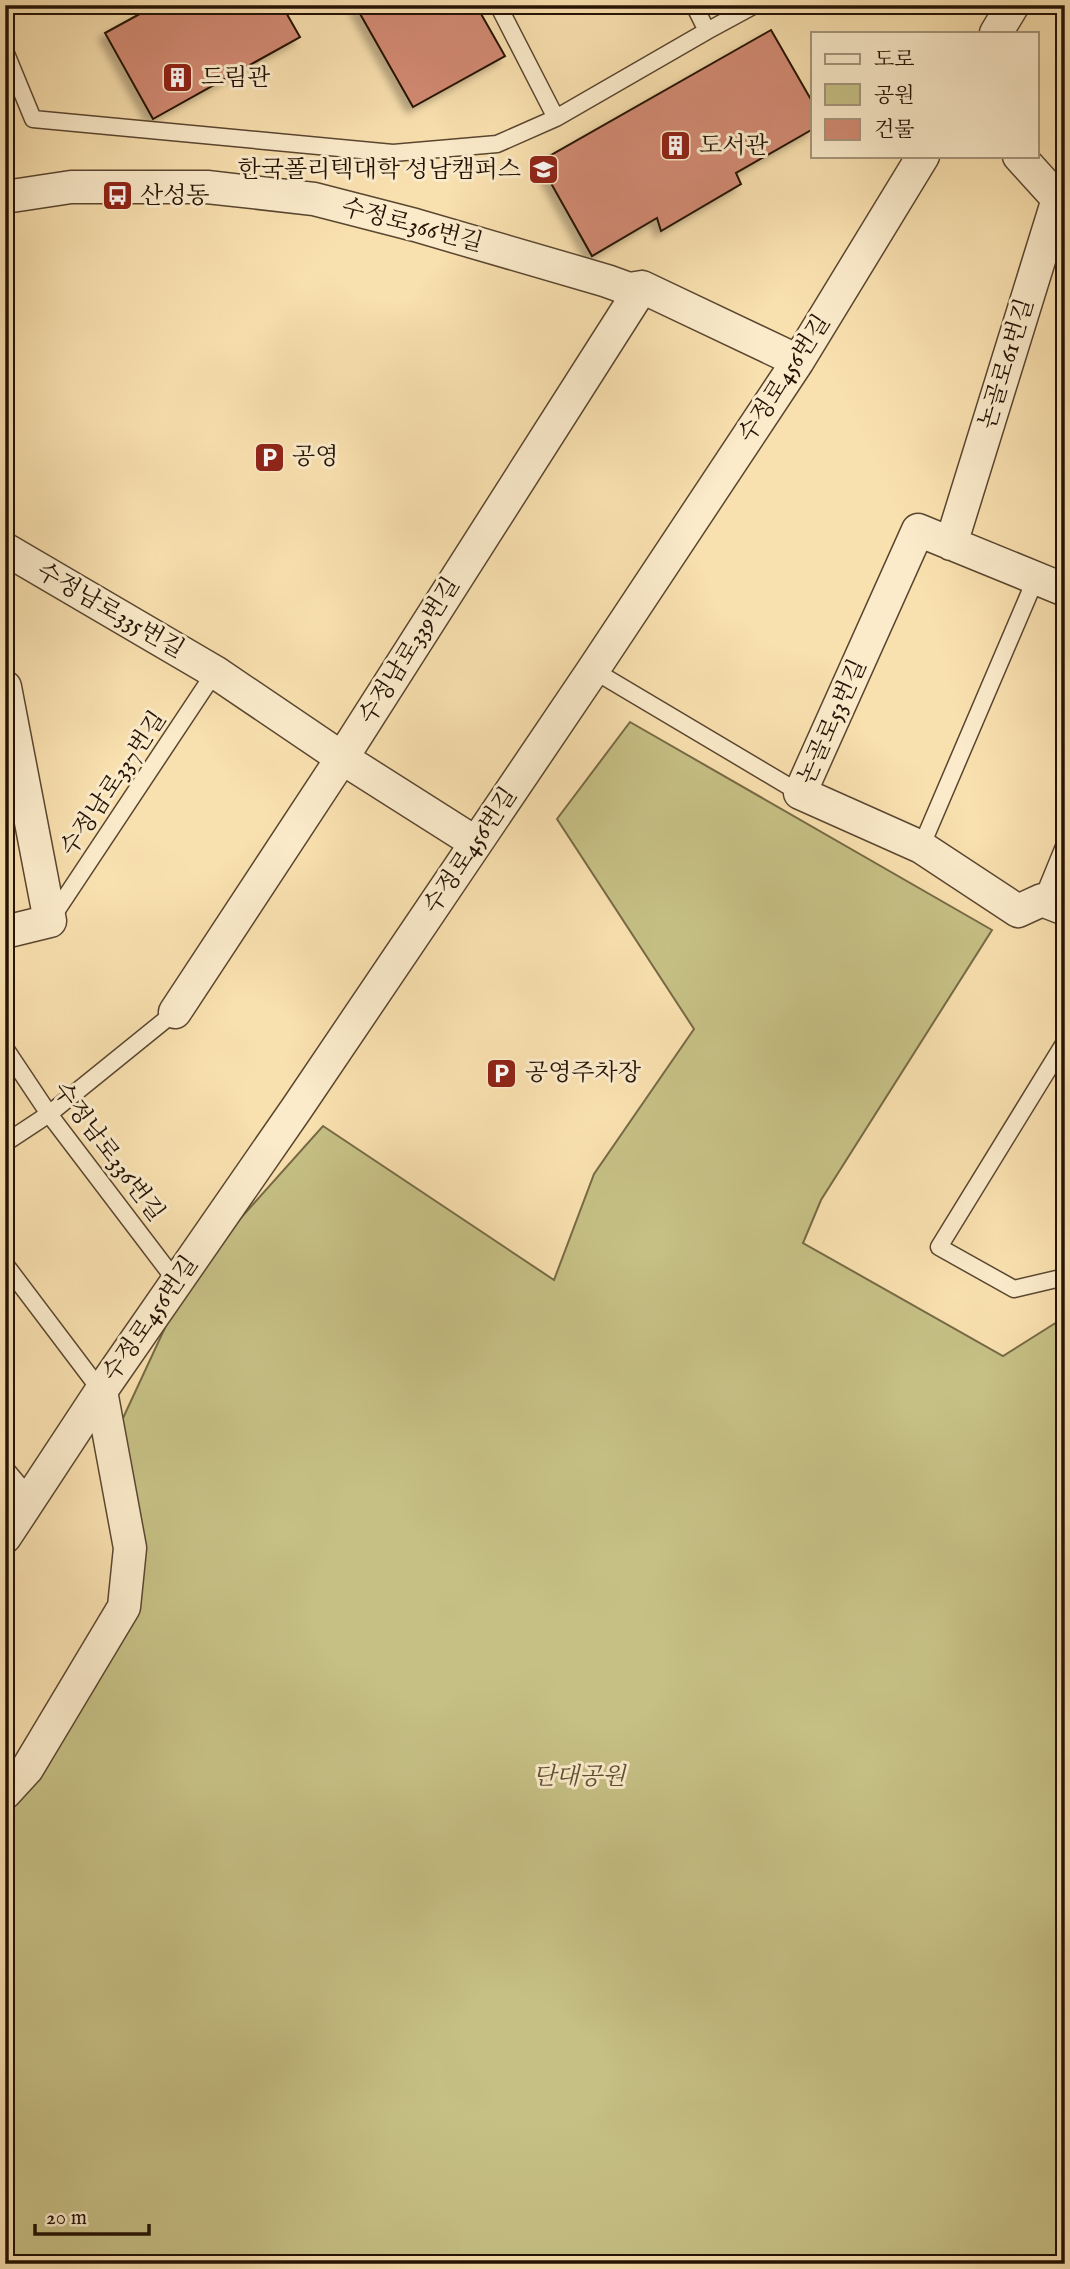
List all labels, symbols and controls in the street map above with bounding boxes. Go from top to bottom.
legend [811,32,1038,158]
text: 도로 [874,47,915,74]
building icon: 드림관 [161,61,195,95]
place label: 드림관 [201,63,271,94]
text: 공원 [874,83,915,110]
text: 건물 [874,117,915,144]
building icon: 도서관 [659,129,693,163]
place label: 도서관 [699,131,769,162]
school or university icon: 한국폴리텍대학 성남캠퍼스 [527,153,561,187]
place label: 한국폴리텍대학 성남캠퍼스 [238,155,521,186]
bus stop icon: 산성동 [100,179,134,213]
place label: 산성동 [140,181,210,212]
street label: 수정로366번길 [338,192,486,260]
street label: 논골로61번길 [972,295,1042,433]
street label: 수정로456번길 [732,309,838,449]
parking icon: 공영 [252,440,286,474]
place label: 공영 [292,442,338,473]
street label: 수정남로335번길 [30,556,190,666]
street label: 수정남로339번길 [352,572,468,730]
street label: 논골로53번길 [792,655,874,789]
street label: 수정남로337번길 [54,706,174,862]
street label: 수정로456번길 [417,782,525,920]
parking icon: 공영주차장 [485,1056,519,1090]
place label: 공영주차장 [525,1058,642,1089]
street label: 수정남로336번길 [45,1076,171,1228]
street label: 수정로456번길 [96,1250,206,1388]
park label: 단대공원 [533,1762,627,1793]
scale bar [35,2192,149,2236]
text: 20 m [46,2205,87,2232]

